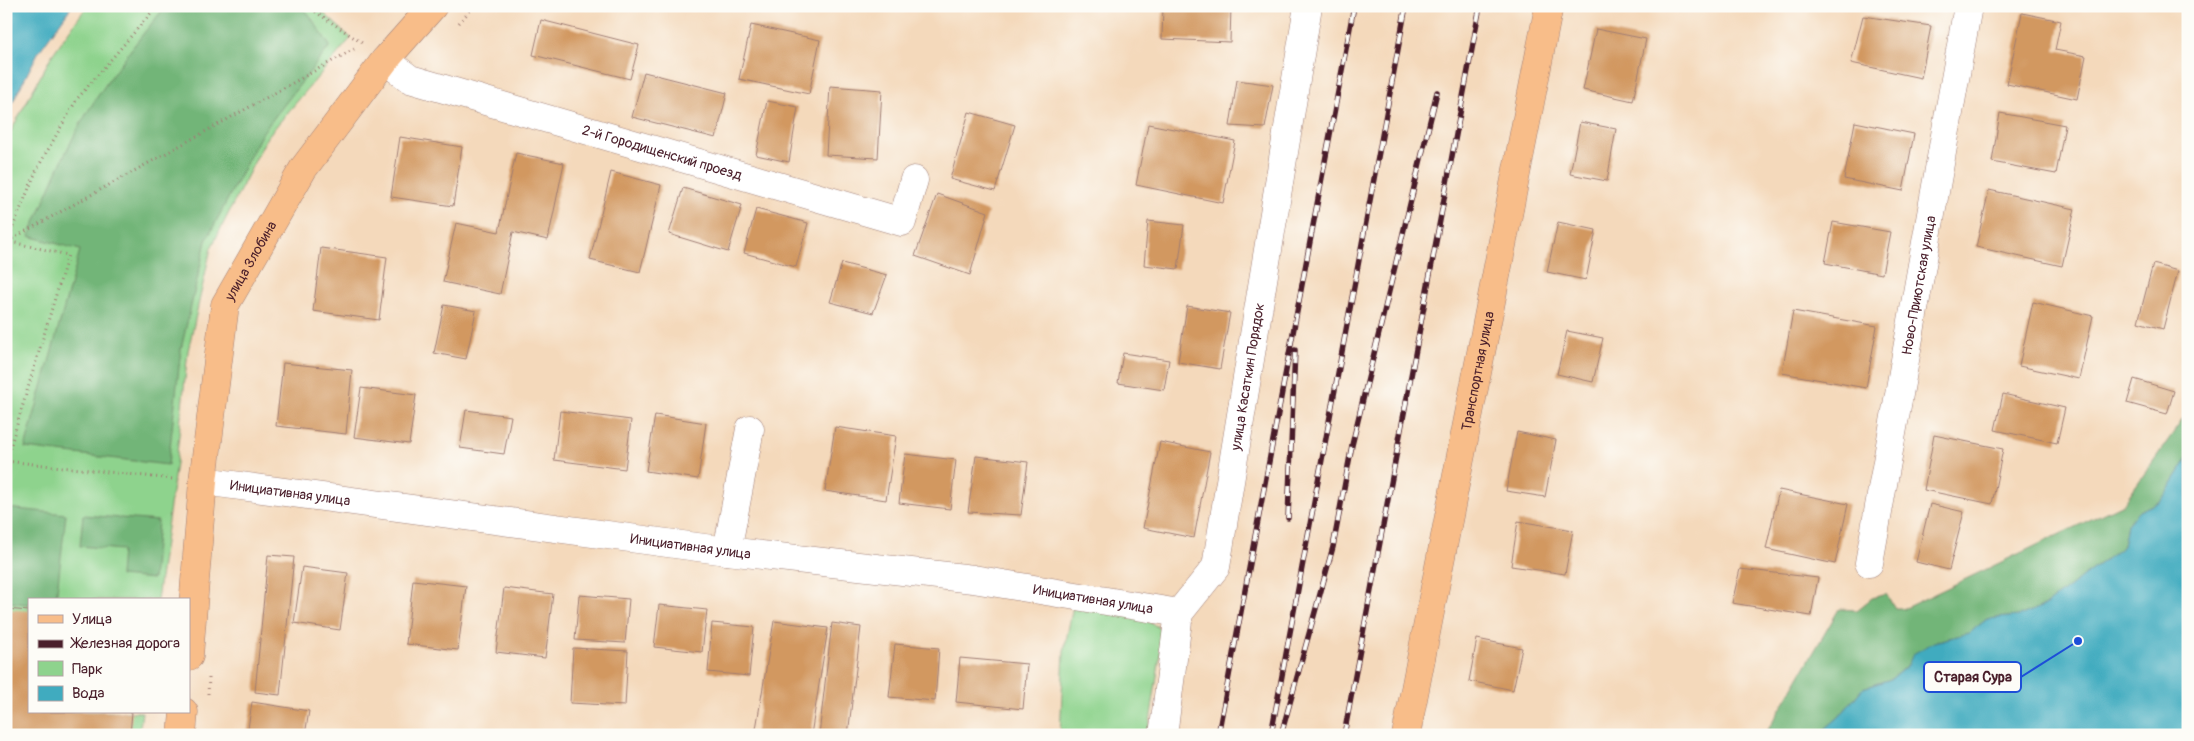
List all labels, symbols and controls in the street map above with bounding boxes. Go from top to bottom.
street label: 2-й Городищенский проезд [580,121,745,184]
street label: Ново-Приютская улица [1898,214,1939,356]
street label: улица Злобина [220,218,280,304]
street label: улица Касаткин Порядок [1227,302,1268,453]
street label: Транспортная улица [1457,310,1497,432]
street label: Инициативная улица [229,476,351,509]
street label: Инициативная улица [629,530,752,562]
street label: Инициативная улица [1032,581,1154,617]
legend [28,598,190,714]
text: Улица [72,610,112,629]
text: Железная дорога [70,634,180,653]
text: Парк [72,660,103,679]
callout: Старая Сура [1924,662,2021,692]
text: Старая Сура [1934,668,2012,687]
text: Вода [72,684,105,703]

